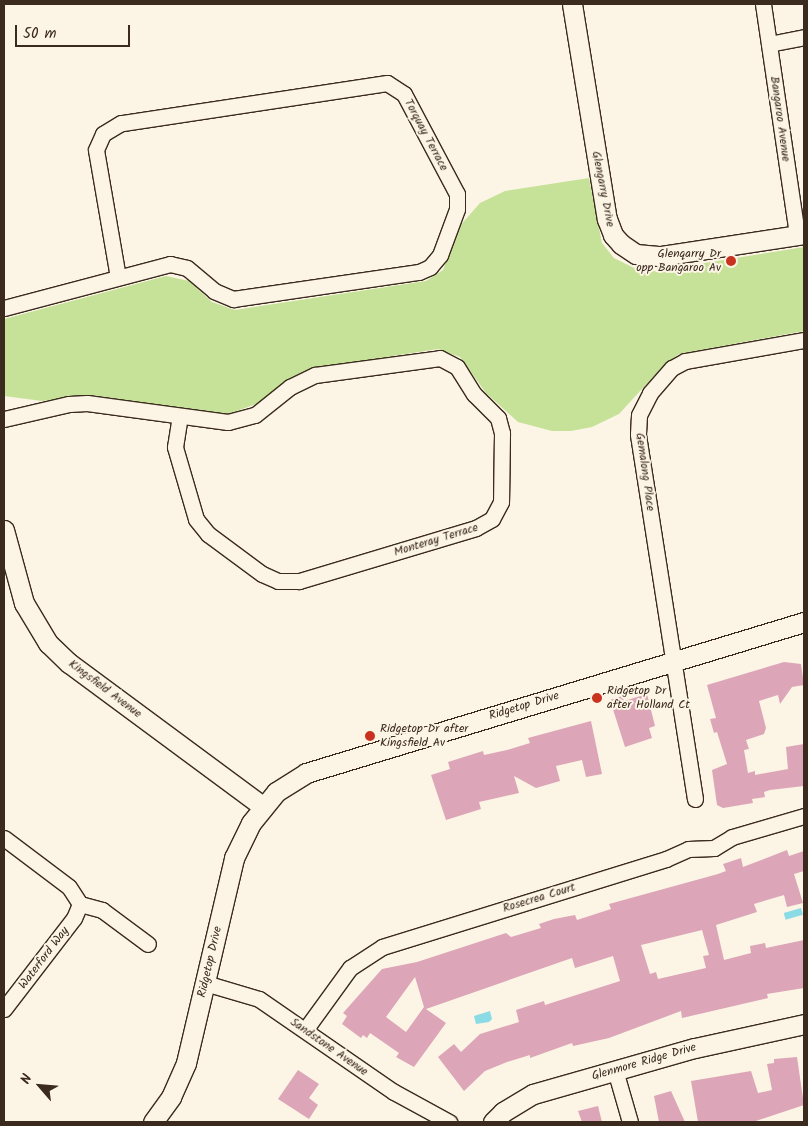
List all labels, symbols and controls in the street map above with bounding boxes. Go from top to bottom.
scale bar [18,15,132,47]
text: 50 m [23,22,57,46]
street label: Bangaroo Avenue [767,75,793,163]
street label: Torquay Terrace [401,97,451,173]
street label: Glengarry Drive [589,150,617,228]
place label: Glenqarry Dr opp Bangaroo Av [636,247,721,275]
marker: Glenqarry Dr opp Bangaroo Av [725,255,737,267]
street label: Gemalong Place [632,432,658,512]
street label: Monteray Terrace [392,520,480,560]
street label: Kingsfield Avenue [66,657,144,721]
place label: Ridgetop Dr after Holland Ct [607,684,690,712]
street label: Ridgetop Drive [487,688,561,724]
marker: Ridgetop Dr after Holland Ct [591,692,603,704]
place label: Ridgetop Dr after Kingsfield Av [380,722,468,750]
marker: Ridgetop Dr after Kingsfield Av [364,730,376,742]
street label: Rosecrea Court [501,880,577,916]
street label: Waterford Way [16,924,72,992]
street label: Ridgetop Drive [195,925,225,999]
street label: Sandstone Avenue [287,1015,371,1079]
street label: Glenmore Ridge Drive [590,1040,698,1084]
north arrow [15,1061,65,1111]
text: N [15,1070,38,1088]

